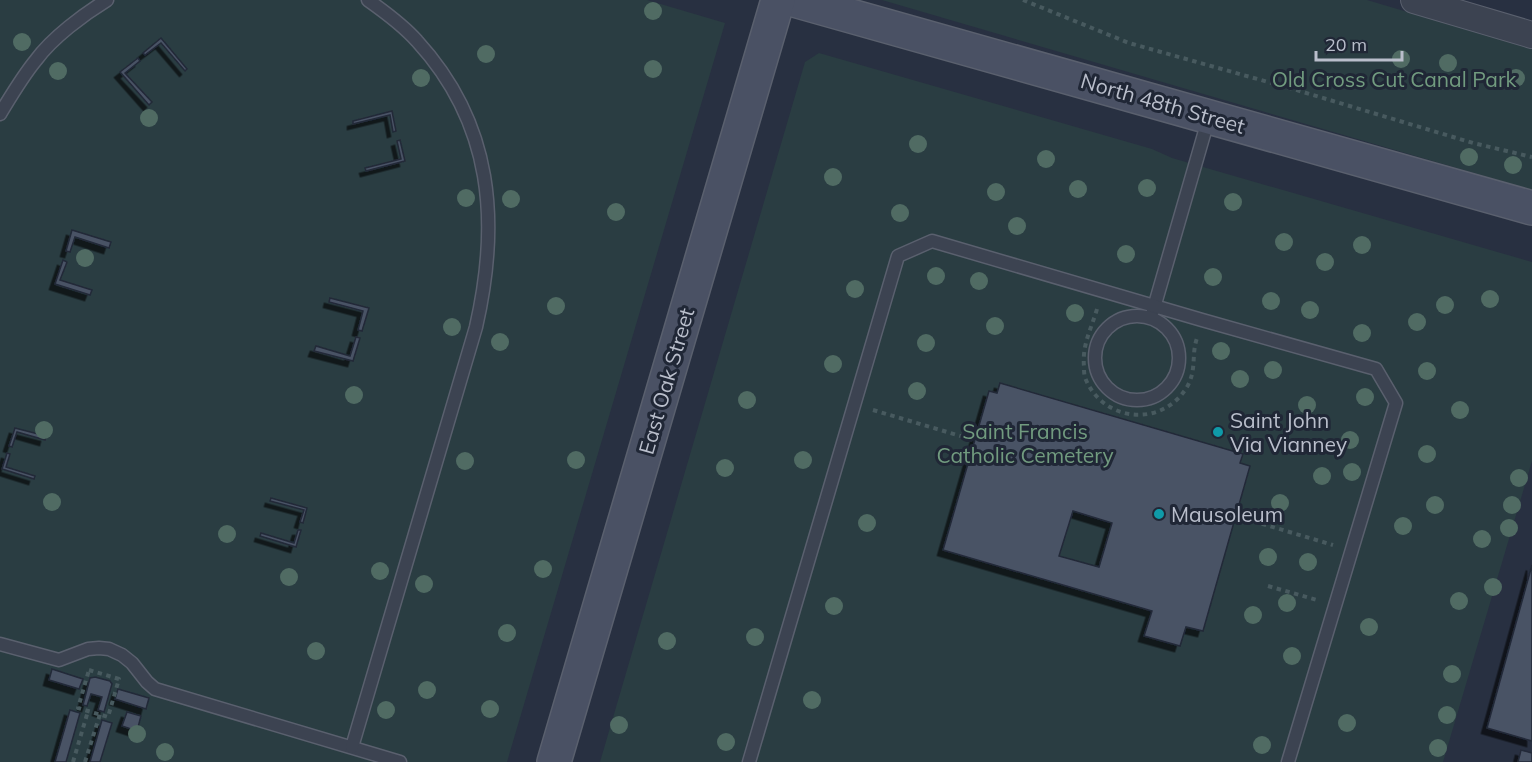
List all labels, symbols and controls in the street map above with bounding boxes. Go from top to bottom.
scale bar [1316,24,1402,62]
text: 20 m [1325,33,1367,56]
park label: Old Cross Cut Canal Park [1272,66,1517,92]
street label: North 48th Street [1078,67,1248,139]
street label: East Oak Street [633,305,699,457]
place label: Saint John Via Vianney [1230,407,1347,457]
park label: Saint Francis Catholic Cemetery [936,418,1114,468]
marker: Saint John Via Vianney [1211,425,1225,439]
place label: Mausoleum [1171,501,1283,527]
marker: Mausoleum [1152,507,1166,521]

